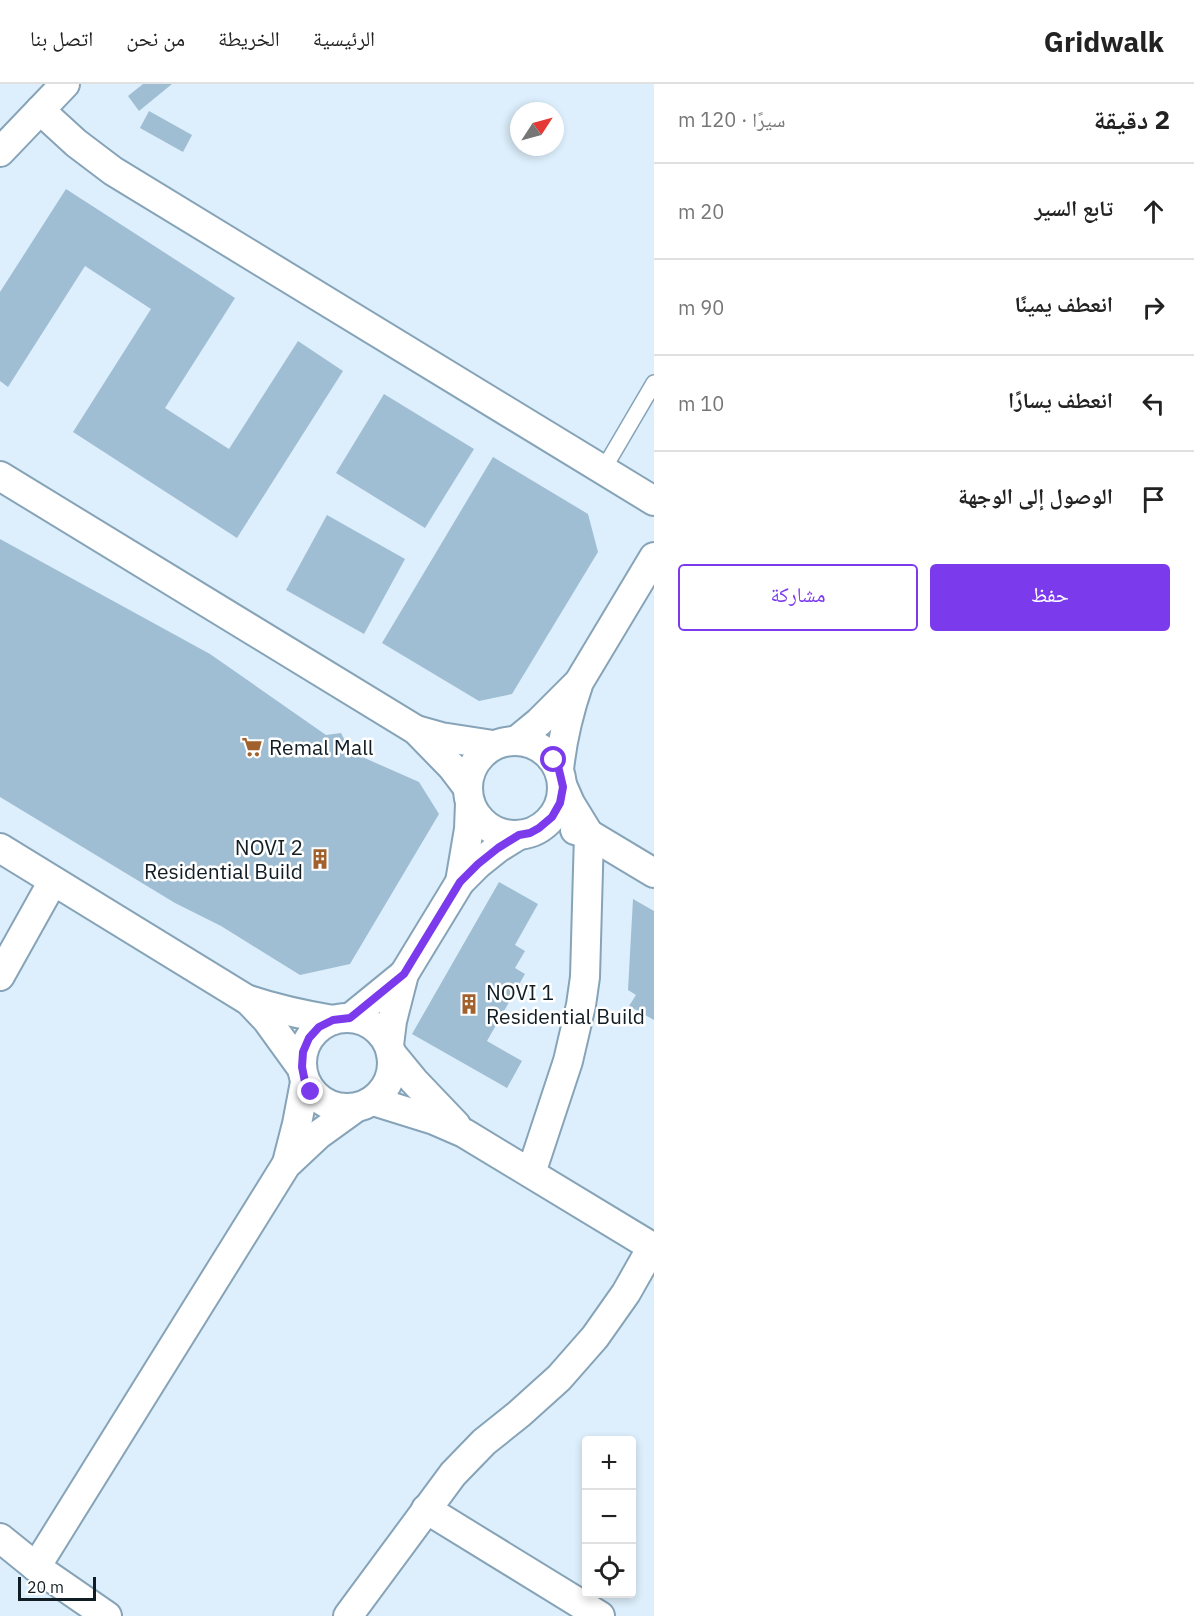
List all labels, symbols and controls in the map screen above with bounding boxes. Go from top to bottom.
text: Gridwalk [1044,23,1164,60]
text: اتصل بنا [30,24,93,52]
text: من نحن [126,24,185,52]
text: الخريطة [218,24,280,52]
text: الرئيسية [313,24,375,52]
north arrow [510,102,564,156]
text: 2 دقيقة [1094,102,1170,136]
text: سيرًا · 120 m [678,106,785,133]
text: تابع السير [1034,193,1113,222]
icon: ahead [1137,195,1170,228]
text: 20 m [678,198,724,225]
text: انعطف يمينًا [1015,289,1113,318]
icon: right [1137,291,1170,324]
text: 90 m [678,294,724,321]
text: انعطف يسارًا [1008,385,1113,414]
icon: left [1137,387,1170,420]
text: 10 m [678,390,724,417]
text: الوصول إلى الوجهة [958,481,1113,510]
icon: arrive [1137,483,1170,516]
button: مشاركة [678,564,918,631]
button: حفظ [930,564,1170,631]
place label: Remal Mall [269,733,374,761]
supermarket icon: Remal Mall [240,735,264,759]
route start [540,746,566,772]
place label: NOVI 2 Residential Build [144,833,303,885]
building icon: NOVI 2 Residential Build [308,847,332,871]
place label: NOVI 1 Residential Build [486,978,645,1030]
building icon: NOVI 1 Residential Build [457,992,481,1016]
route end [297,1078,323,1104]
map controls [582,1436,636,1598]
button: + [582,1436,636,1490]
button: − [582,1490,636,1544]
button: locate [582,1544,636,1598]
scale bar [18,1574,96,1602]
text: 20 m [27,1577,64,1597]

